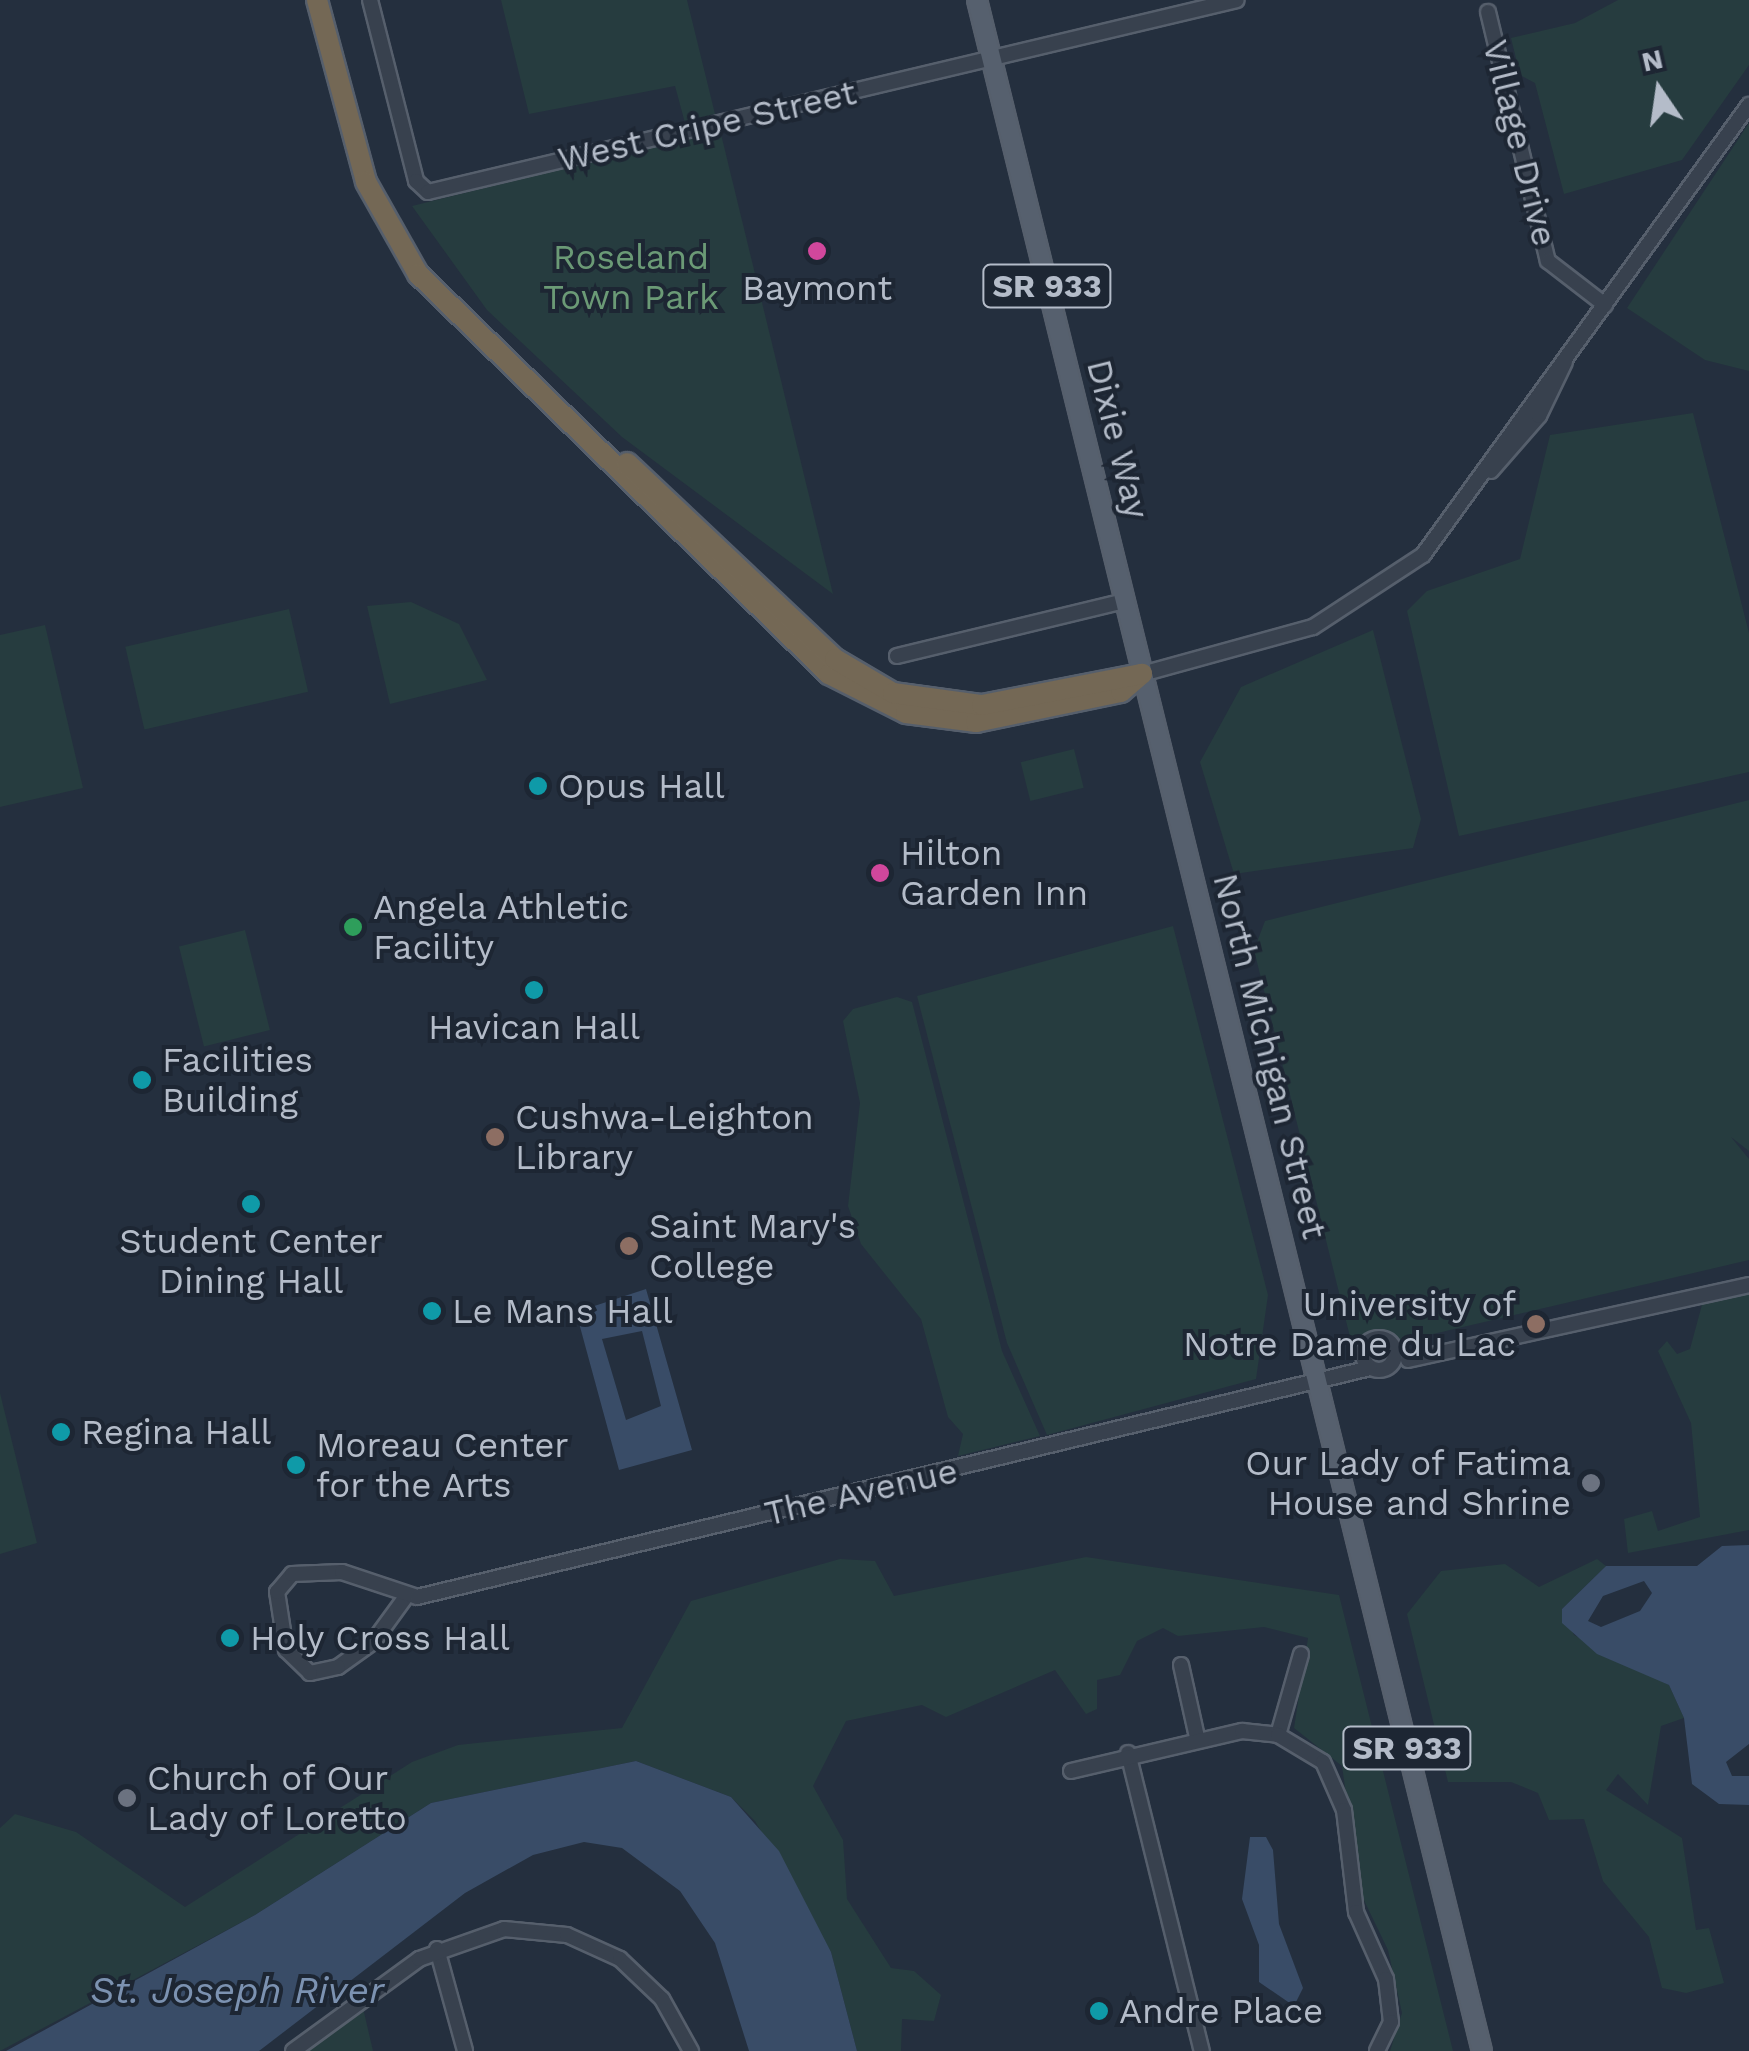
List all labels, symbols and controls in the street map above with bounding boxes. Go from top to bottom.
street label: Village Drive [1474,36,1566,250]
north arrow [1609,40,1709,140]
text: N [1638,42,1666,79]
street label: West Cripe Street [554,71,860,181]
park label: Roseland Town Park [543,236,719,318]
marker: Baymont [806,240,828,262]
road number: SR 933 [982,259,1112,313]
place label: Baymont [742,267,892,309]
street label: Dixie Way [1078,355,1158,523]
place label: Opus Hall [558,765,725,807]
marker: Opus Hall [527,775,549,797]
place label: Hilton Garden Inn [900,832,1088,914]
marker: Hilton Garden Inn [869,862,891,884]
street label: North Michigan Street [1204,869,1336,1243]
place label: Angela Athletic Facility [373,886,631,968]
marker: Angela Athletic Facility [342,916,364,938]
marker: Havican Hall [523,979,545,1001]
place label: Havican Hall [428,1006,640,1048]
place label: Facilities Building [162,1039,313,1121]
marker: Facilities Building [131,1069,153,1091]
place label: Cushwa-Leighton Library [515,1096,814,1178]
marker: Cushwa-Leighton Library [484,1126,506,1148]
marker: Student Center Dining Hall [240,1193,262,1215]
place label: Saint Mary's College [649,1205,856,1287]
place label: Student Center Dining Hall [119,1220,383,1302]
marker: Saint Mary's College [618,1235,640,1257]
place label: University of Notre Dame du Lac [1183,1283,1516,1365]
place label: Le Mans Hall [452,1290,673,1332]
marker: Le Mans Hall [421,1300,443,1322]
marker: University of Notre Dame du Lac [1525,1313,1547,1335]
place label: Regina Hall [81,1411,272,1453]
marker: Regina Hall [50,1421,72,1443]
place label: Moreau Center for the Arts [316,1424,569,1506]
place label: Our Lady of Fatima House and Shrine [1242,1442,1571,1524]
street label: The Avenue [760,1449,962,1535]
marker: Moreau Center for the Arts [285,1454,307,1476]
marker: Our Lady of Fatima House and Shrine [1580,1472,1602,1494]
place label: Holy Cross Hall [250,1617,511,1659]
marker: Holy Cross Hall [219,1627,241,1649]
road number: SR 933 [1342,1721,1472,1775]
place label: Church of Our Lady of Loretto [147,1757,409,1839]
marker: Church of Our Lady of Loretto [116,1787,138,1809]
water label: St. Joseph River [89,1968,385,2014]
place label: Andre Place [1119,1990,1323,2032]
marker: Andre Place [1088,2000,1110,2022]

